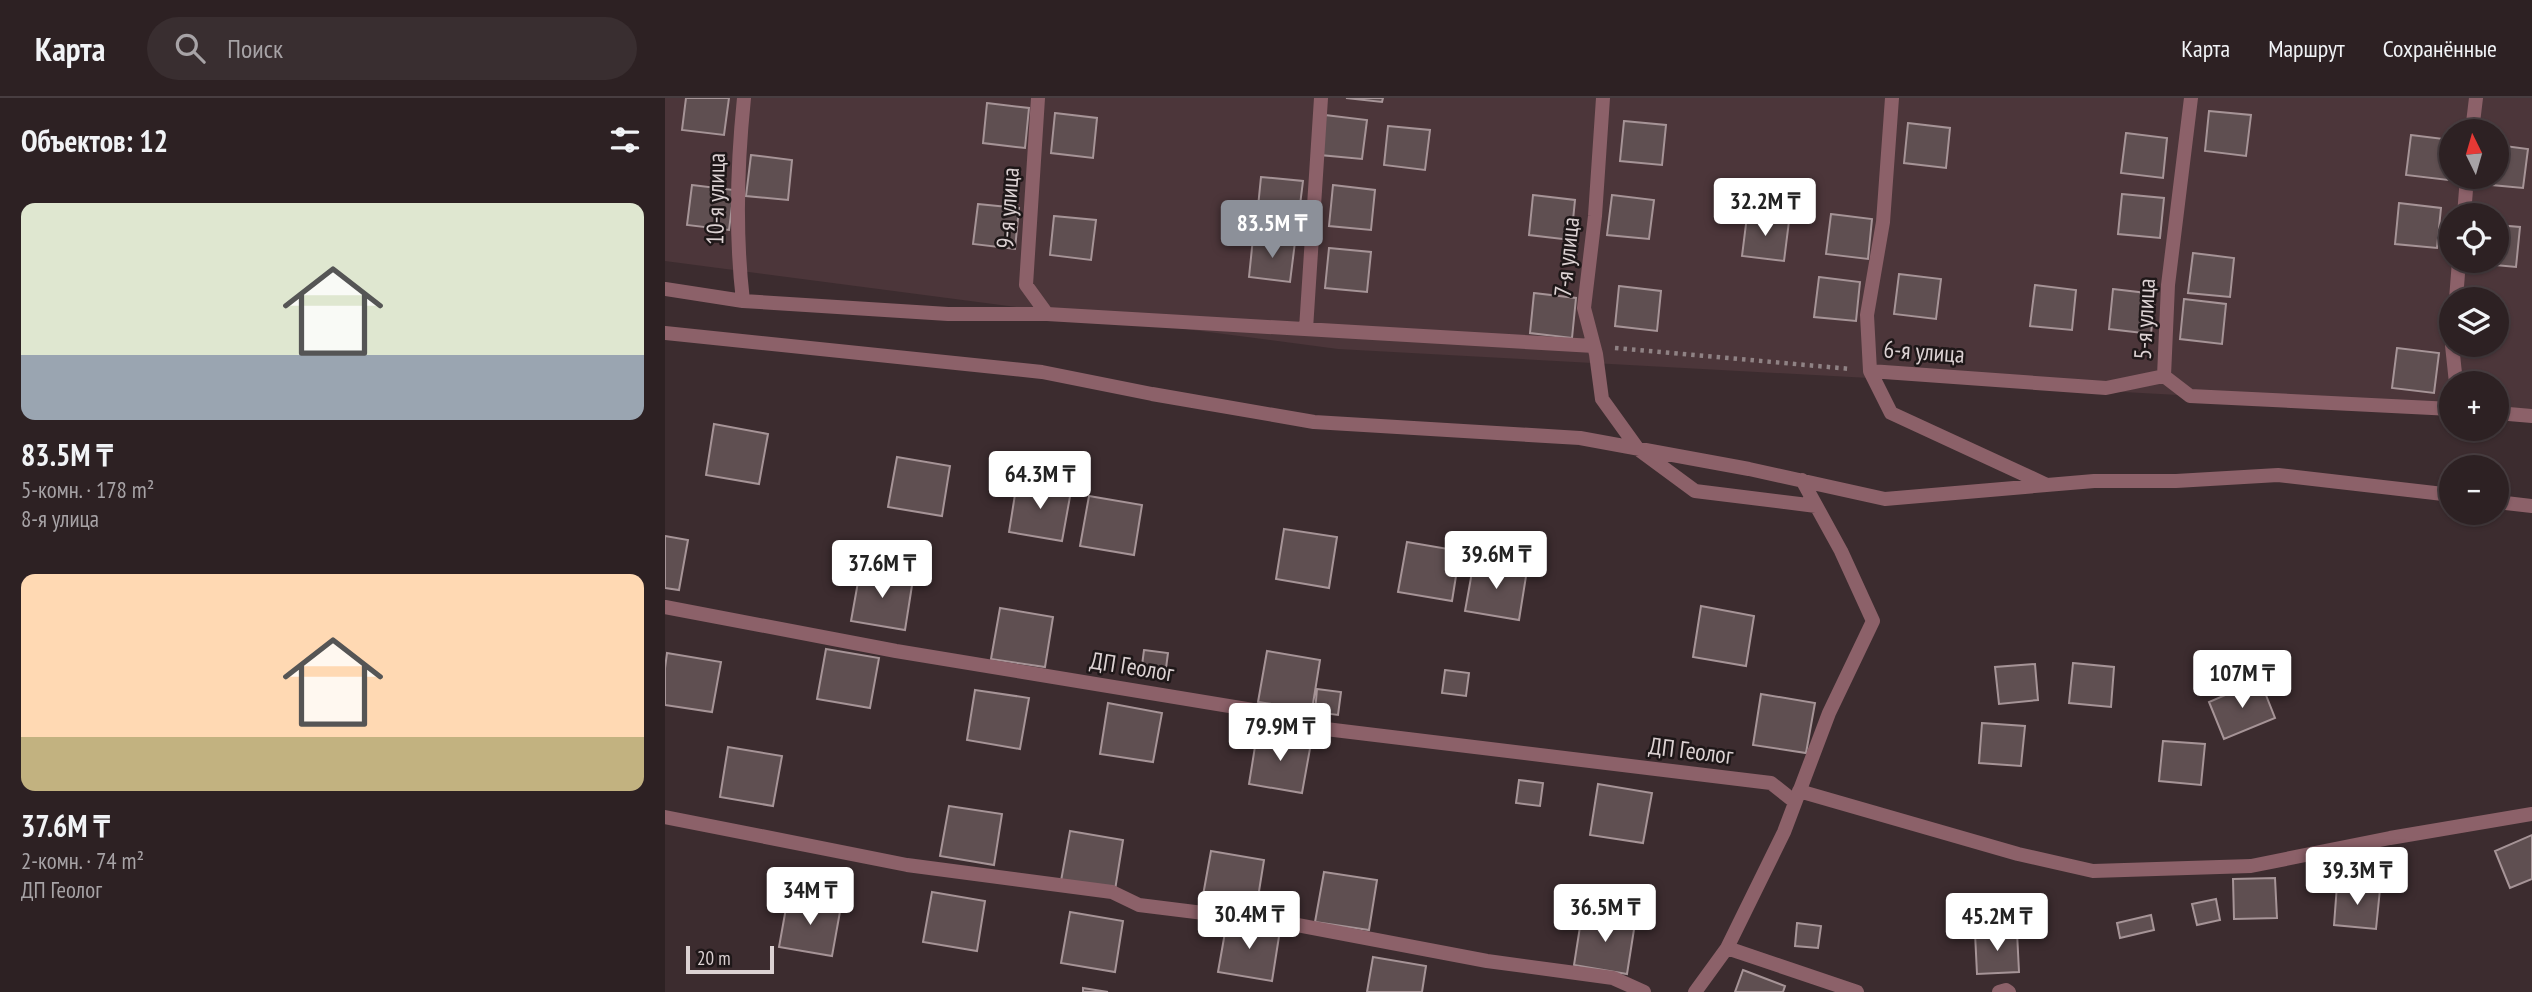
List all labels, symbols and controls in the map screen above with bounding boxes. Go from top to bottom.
search box [147,17,637,80]
text: Карта [35,27,105,70]
icon: search [171,29,209,67]
text: Поиск [227,32,283,65]
text: Карта [2181,33,2230,64]
text: Маршрут [2268,33,2345,64]
text: Сохранённые [2383,33,2497,64]
north arrow [2439,119,2509,189]
map controls [2439,119,2509,525]
text: Объектов: 12 [21,121,168,160]
icon: filters [606,121,644,159]
street label: 10-я улица [699,153,732,245]
street label: 9-я улица [989,166,1026,250]
pin: 32.2M ₸ [1700,178,1830,238]
text: 32.2M ₸ [1730,186,1800,215]
pin: 83.5M ₸ [1207,200,1337,260]
button: locate [2439,203,2509,273]
text: 83.5M ₸ [1237,208,1307,237]
street label: 7-я улица [1547,216,1586,298]
icon: home [270,248,396,374]
street label: 5-я улица [2127,278,2162,360]
button: layers [2439,287,2509,357]
street label: 6-я улица [1882,333,1966,370]
button: + [2439,371,2509,441]
text: 83.5M ₸ [21,435,113,474]
pin: 64.3M ₸ [975,452,1105,511]
button: − [2439,455,2509,525]
text: 64.3M ₸ [1005,459,1075,488]
text: 5-комн. · 178 m² [21,475,154,504]
text: 8-я улица [21,504,99,533]
pin: 39.6M ₸ [1431,532,1561,591]
text: 39.6M ₸ [1461,539,1531,568]
pin: 37.6M ₸ [817,540,947,600]
text: 37.6M ₸ [848,548,916,577]
icon: home [270,619,396,745]
street label: ДП Геолог [1088,645,1177,689]
pin: 107M ₸ [2185,650,2299,710]
text: 107M ₸ [2209,658,2275,687]
pin: 79.9M ₸ [1215,704,1345,763]
text: 79.9M ₸ [1245,711,1315,740]
street label: ДП Геолог [1647,730,1736,771]
text: 37.6M ₸ [21,806,110,845]
text: 2-комн. · 74 m² [21,846,144,875]
pin: 39.3M ₸ [2292,848,2422,907]
text: 39.3M ₸ [2322,855,2392,884]
pin: 34M ₸ [761,868,859,927]
text: ДП Геолог [21,875,102,904]
text: 34M ₸ [783,875,837,904]
pin: 36.5M ₸ [1540,884,1670,944]
pin: 30.4M ₸ [1184,892,1314,951]
text: 36.5M ₸ [1570,892,1640,921]
pin: 45.2M ₸ [1932,894,2062,953]
text: 30.4M ₸ [1214,899,1284,928]
text: 45.2M ₸ [1962,901,2032,930]
scale bar [686,943,773,975]
text: 20 m [697,946,731,970]

